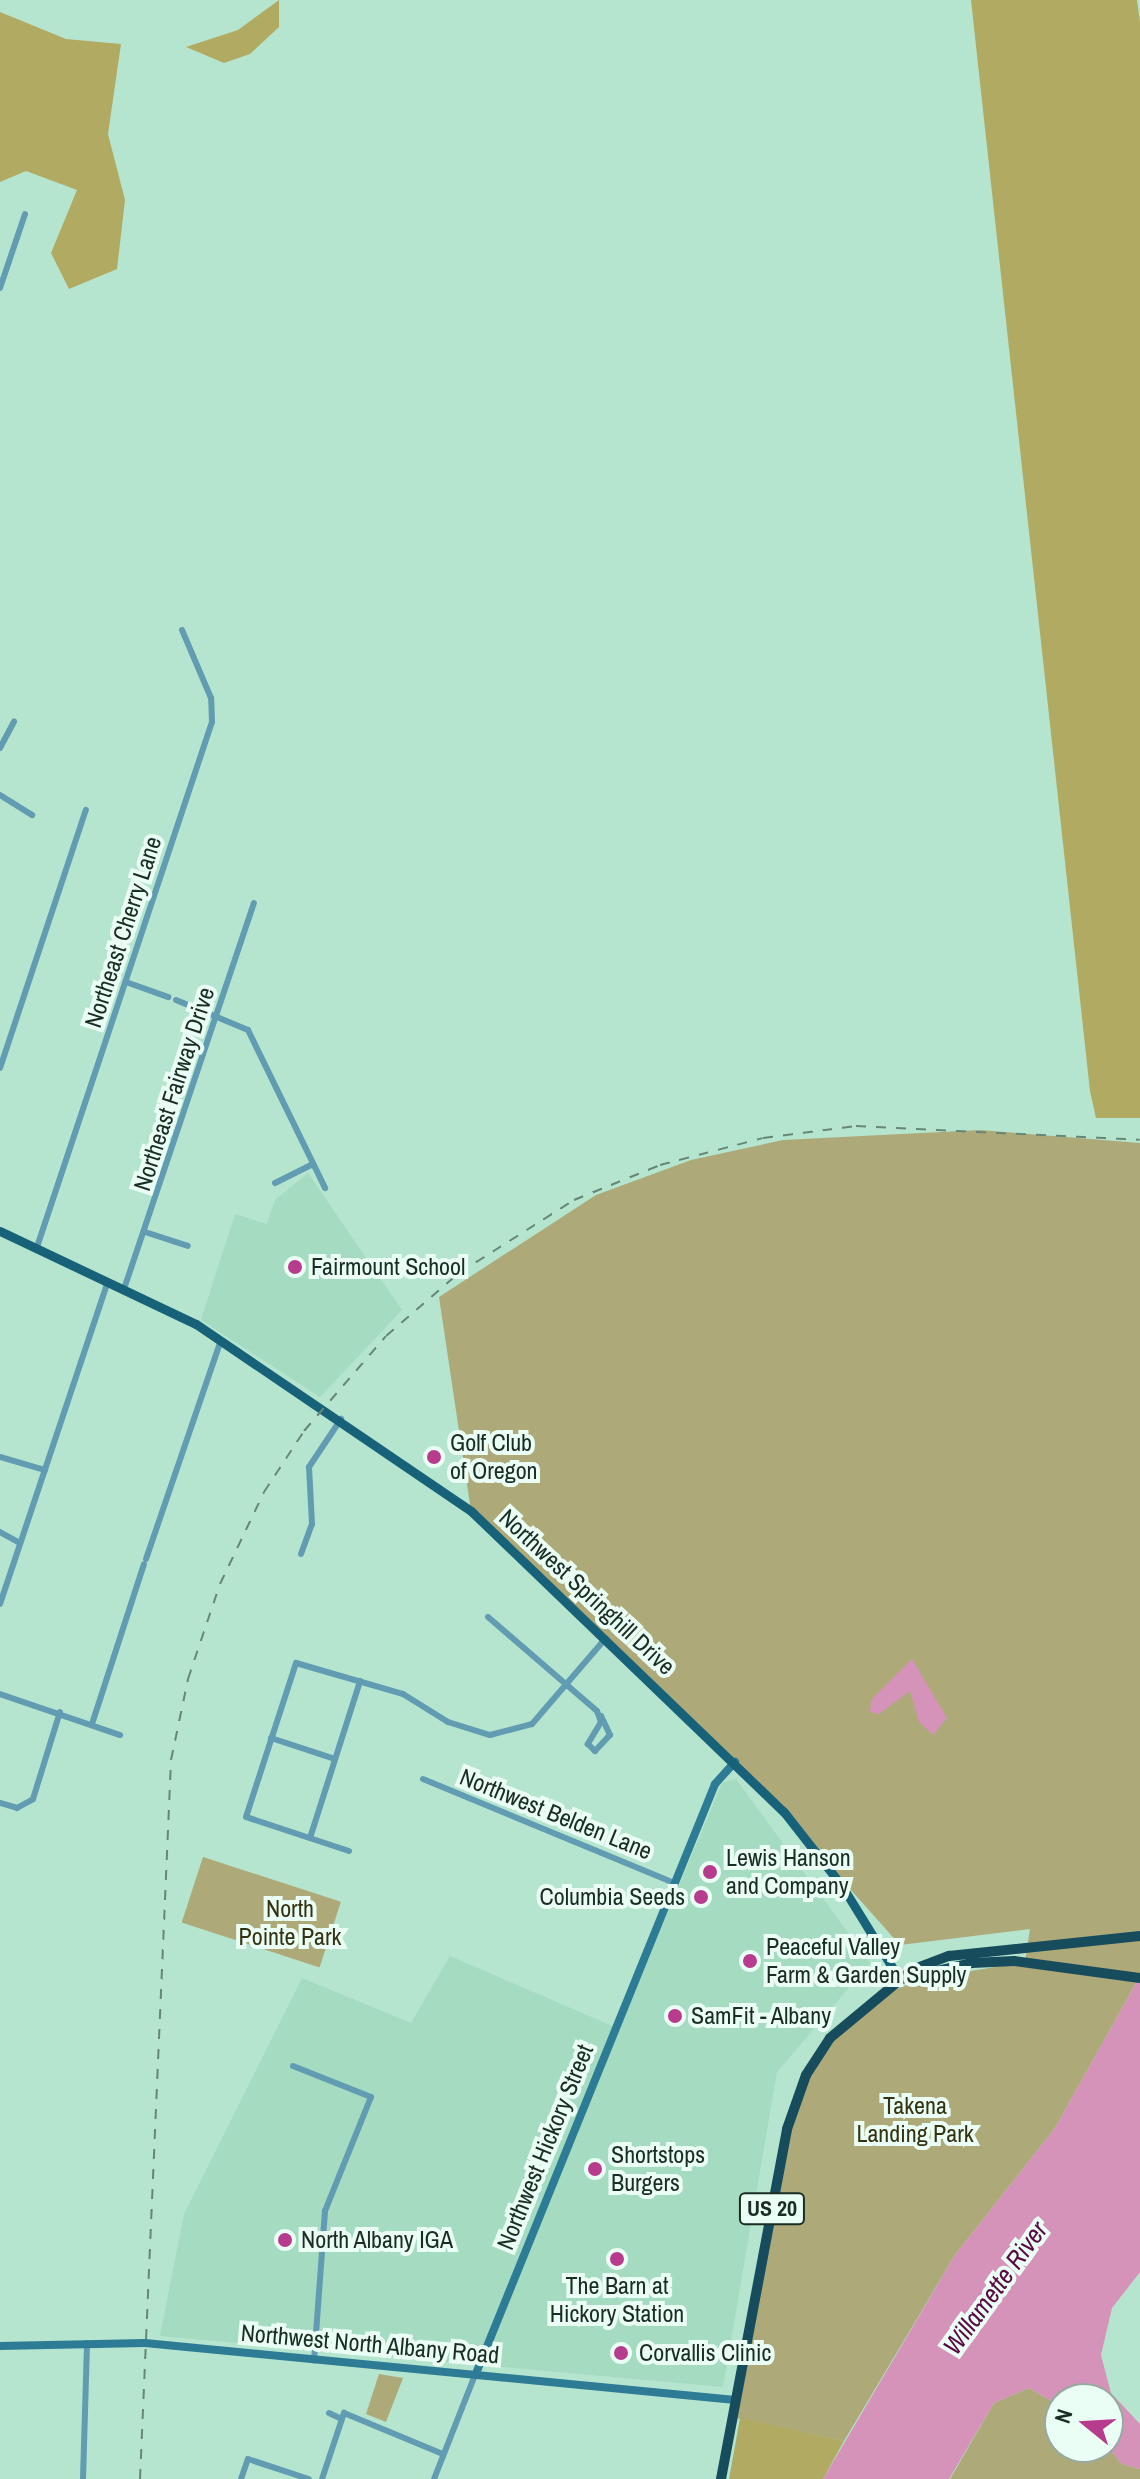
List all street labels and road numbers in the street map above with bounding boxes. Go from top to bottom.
street label: Northeast Cherry Lane [79,833,167,1031]
street label: Northeast Fairway Drive [128,984,220,1194]
street label: Northwest Springhill Drive [493,1503,681,1681]
street label: Northwest Belden Lane [456,1762,656,1866]
street label: Northwest Hickory Street [491,2040,599,2254]
road number: US 20 [738,2191,806,2227]
street label: Northwest North Albany Road [239,2318,501,2370]

